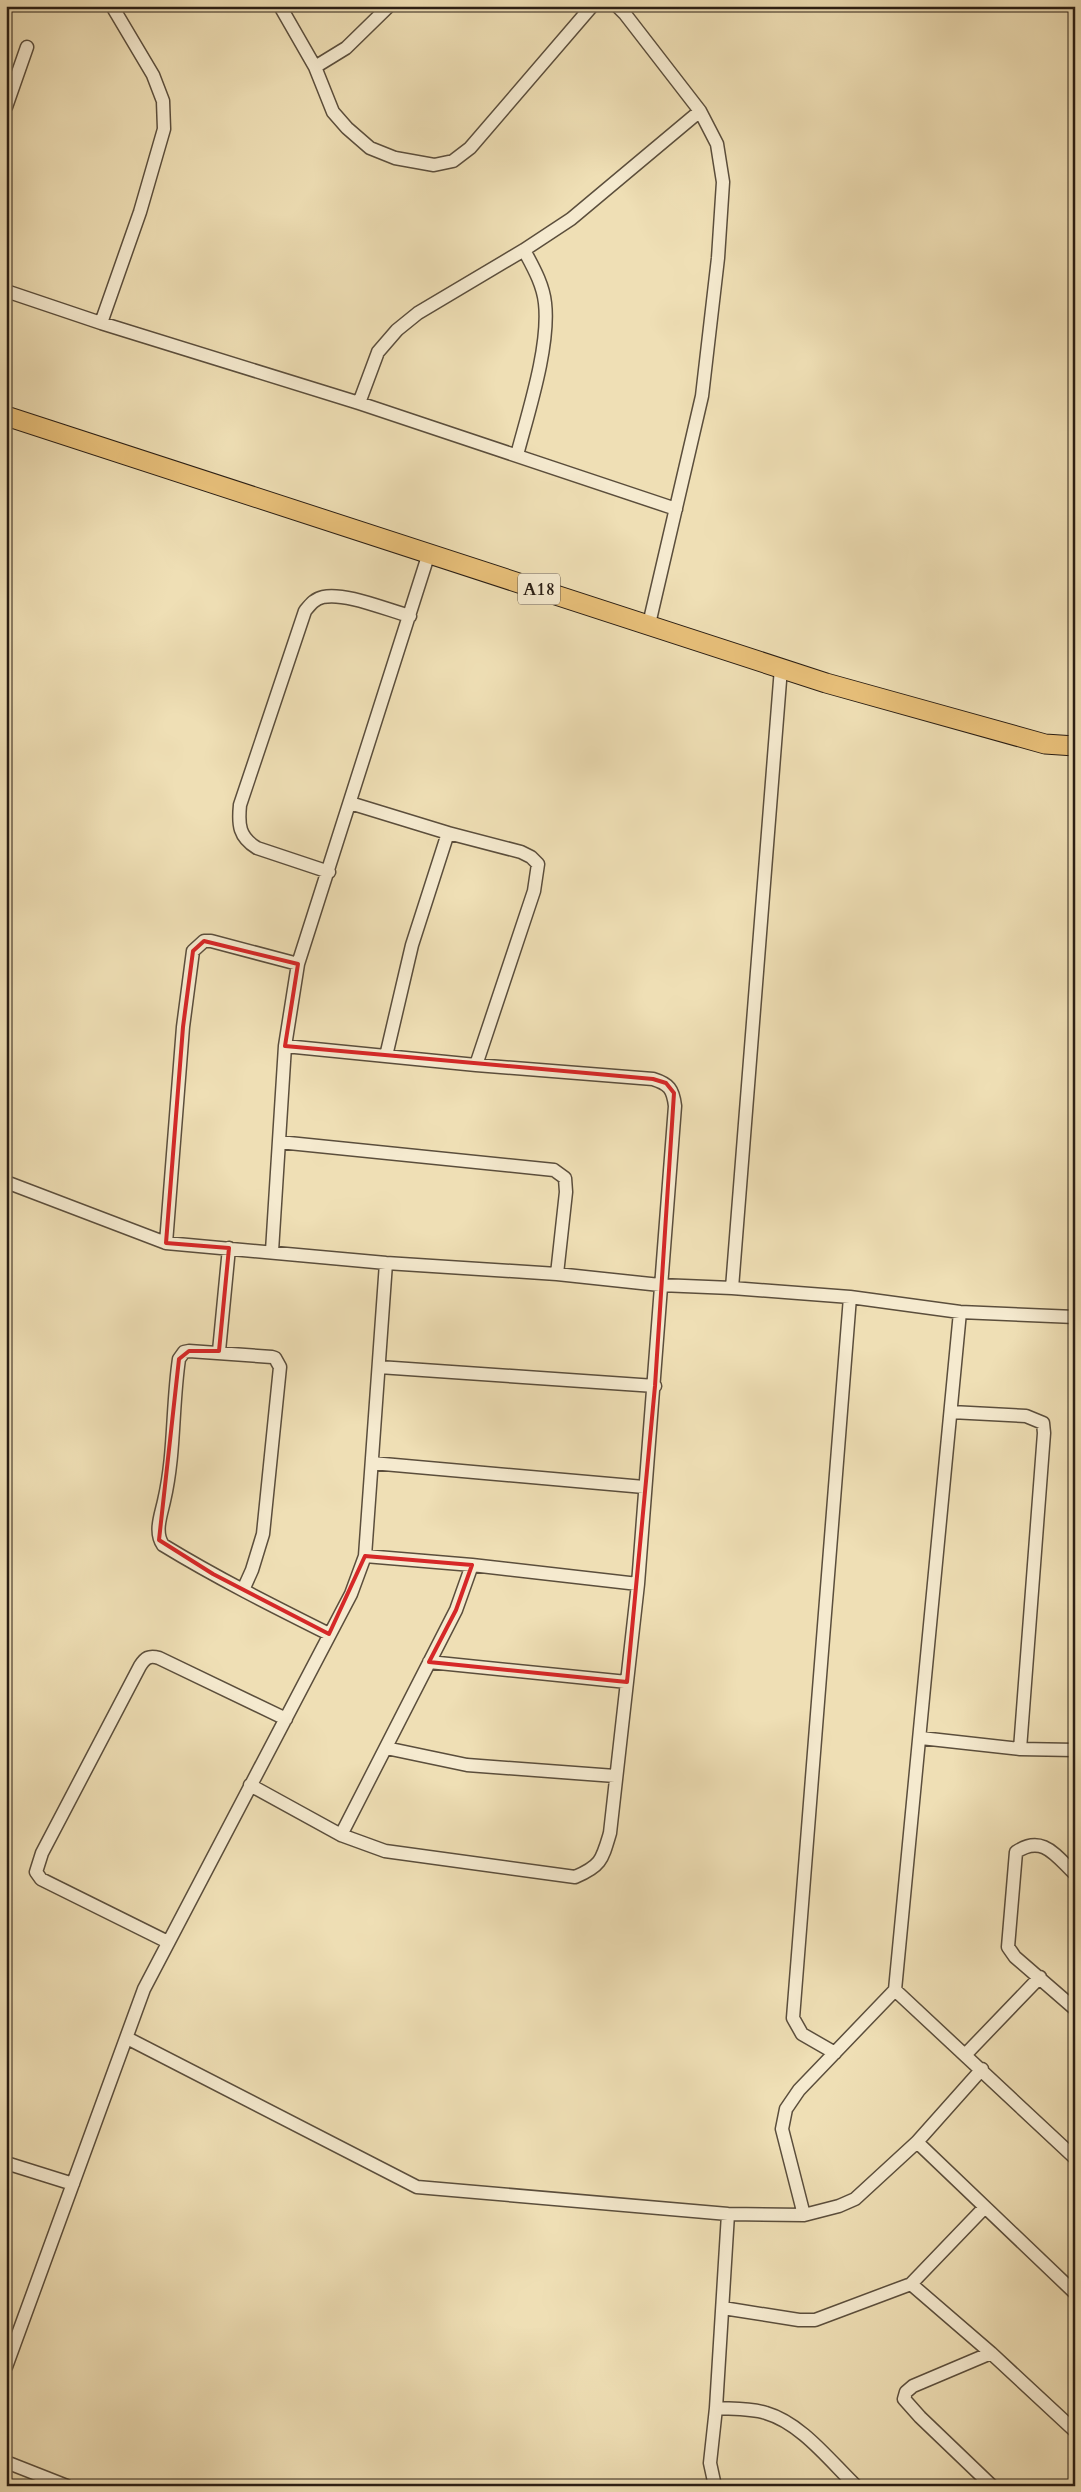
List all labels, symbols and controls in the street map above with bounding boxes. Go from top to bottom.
road number: A18 [518,574,560,604]

